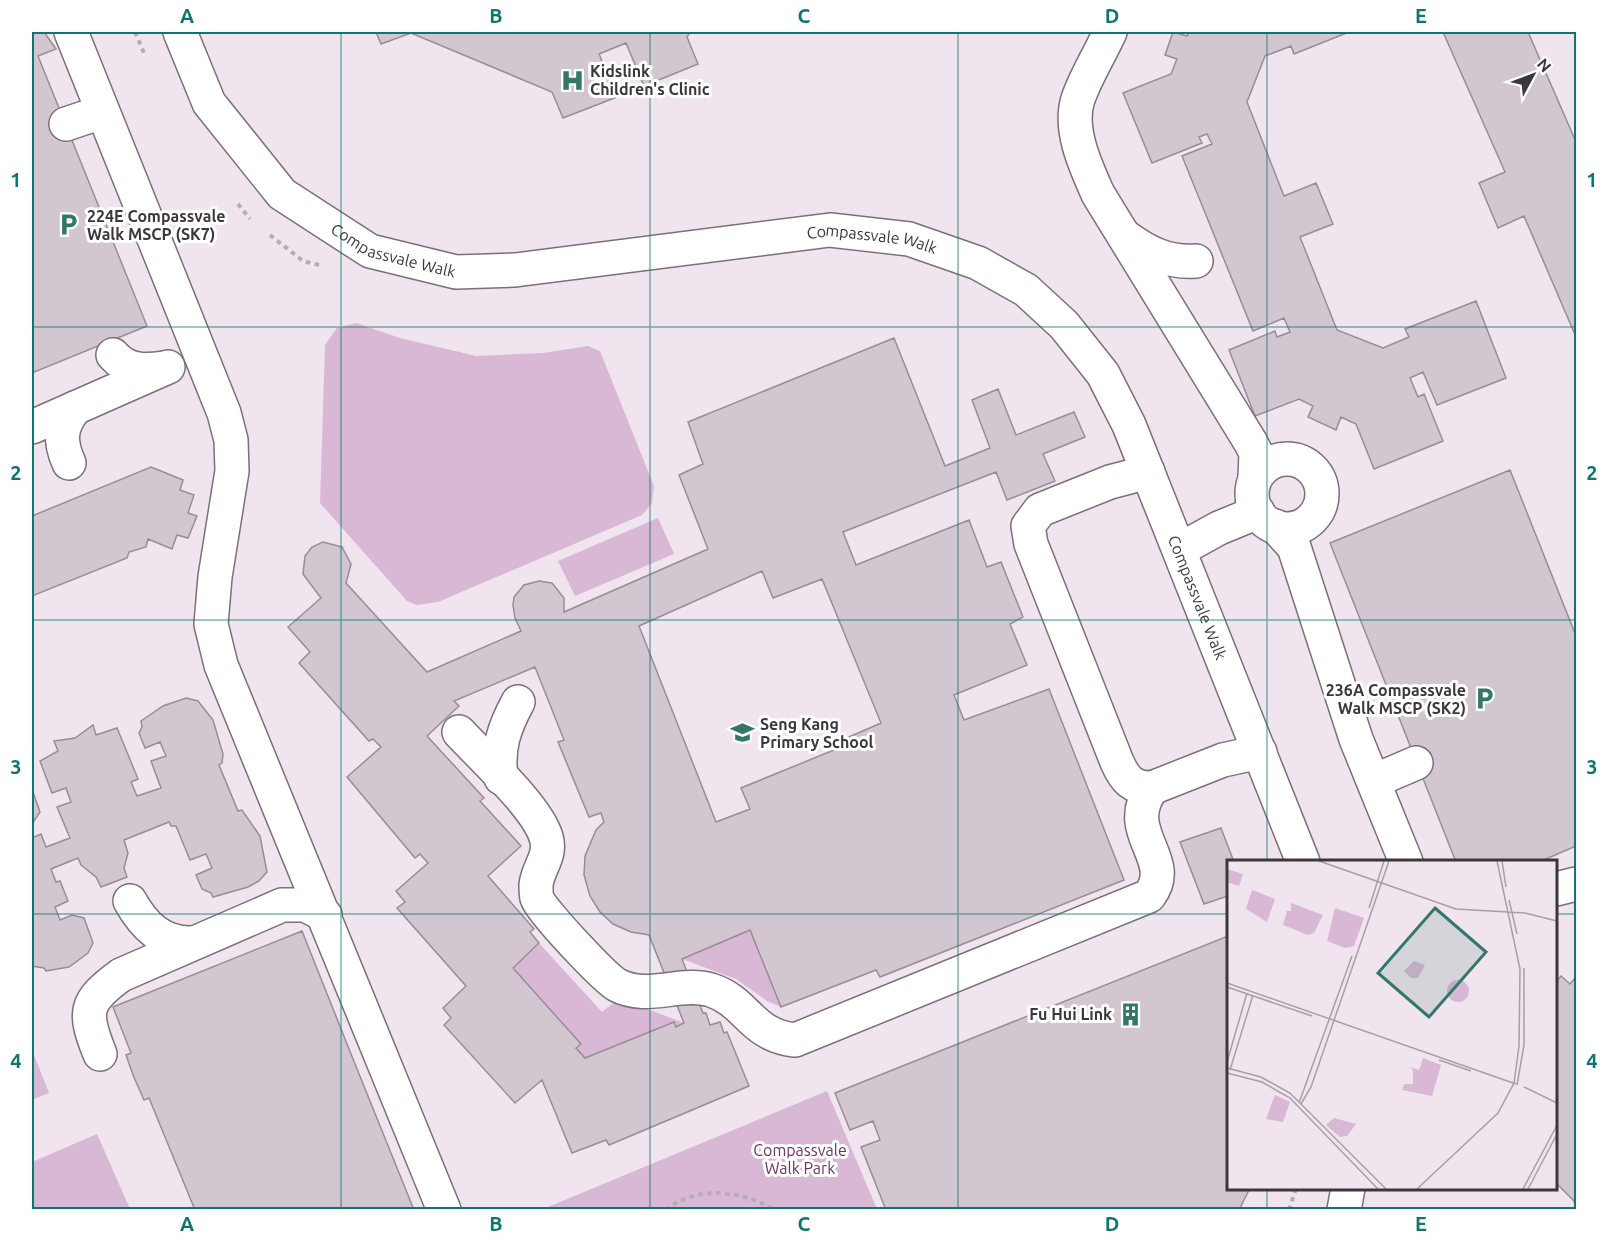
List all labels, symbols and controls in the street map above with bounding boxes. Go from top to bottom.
text: A [180,4,194,27]
text: B [489,4,503,27]
text: C [798,4,811,27]
text: D [1105,4,1119,27]
text: E [1415,4,1427,27]
north arrow [1503,45,1563,105]
text: N [1534,55,1555,76]
place label: Kidslink Children's Clinic [590,62,710,98]
hospital icon: Kidslink Children's Clinic [559,67,585,93]
text: 1 [10,168,22,191]
text: 1 [1586,168,1598,191]
place label: 224E Compassvale Walk MSCP (SK7) [87,207,225,244]
parking icon: 224E Compassvale Walk MSCP (SK7) [56,212,82,238]
street label: Compassvale Walk [328,219,458,281]
street label: Compassvale Walk [806,221,940,257]
text: 2 [10,461,22,484]
text: 2 [1586,461,1598,484]
street label: Compassvale Walk [1165,533,1230,662]
place label: 236A Compassvale Walk MSCP (SK2) [1326,681,1466,718]
parking icon: 236A Compassvale Walk MSCP (SK2) [1471,686,1497,712]
place label: Seng Kang Primary School [760,715,874,751]
school or university icon: Seng Kang Primary School [729,720,755,746]
text: 3 [10,755,22,778]
text: 3 [1586,755,1598,778]
inset map [1227,860,1557,1190]
building icon: Fu Hui Link [1117,1001,1143,1027]
place label: Fu Hui Link [1029,1005,1112,1023]
text: 4 [10,1049,22,1072]
text: 4 [1586,1049,1598,1072]
park label: Compassvale Walk Park [753,1141,847,1177]
text: A [180,1212,194,1235]
text: B [489,1212,503,1235]
text: C [798,1212,811,1235]
text: D [1105,1212,1119,1235]
text: E [1415,1212,1427,1235]

